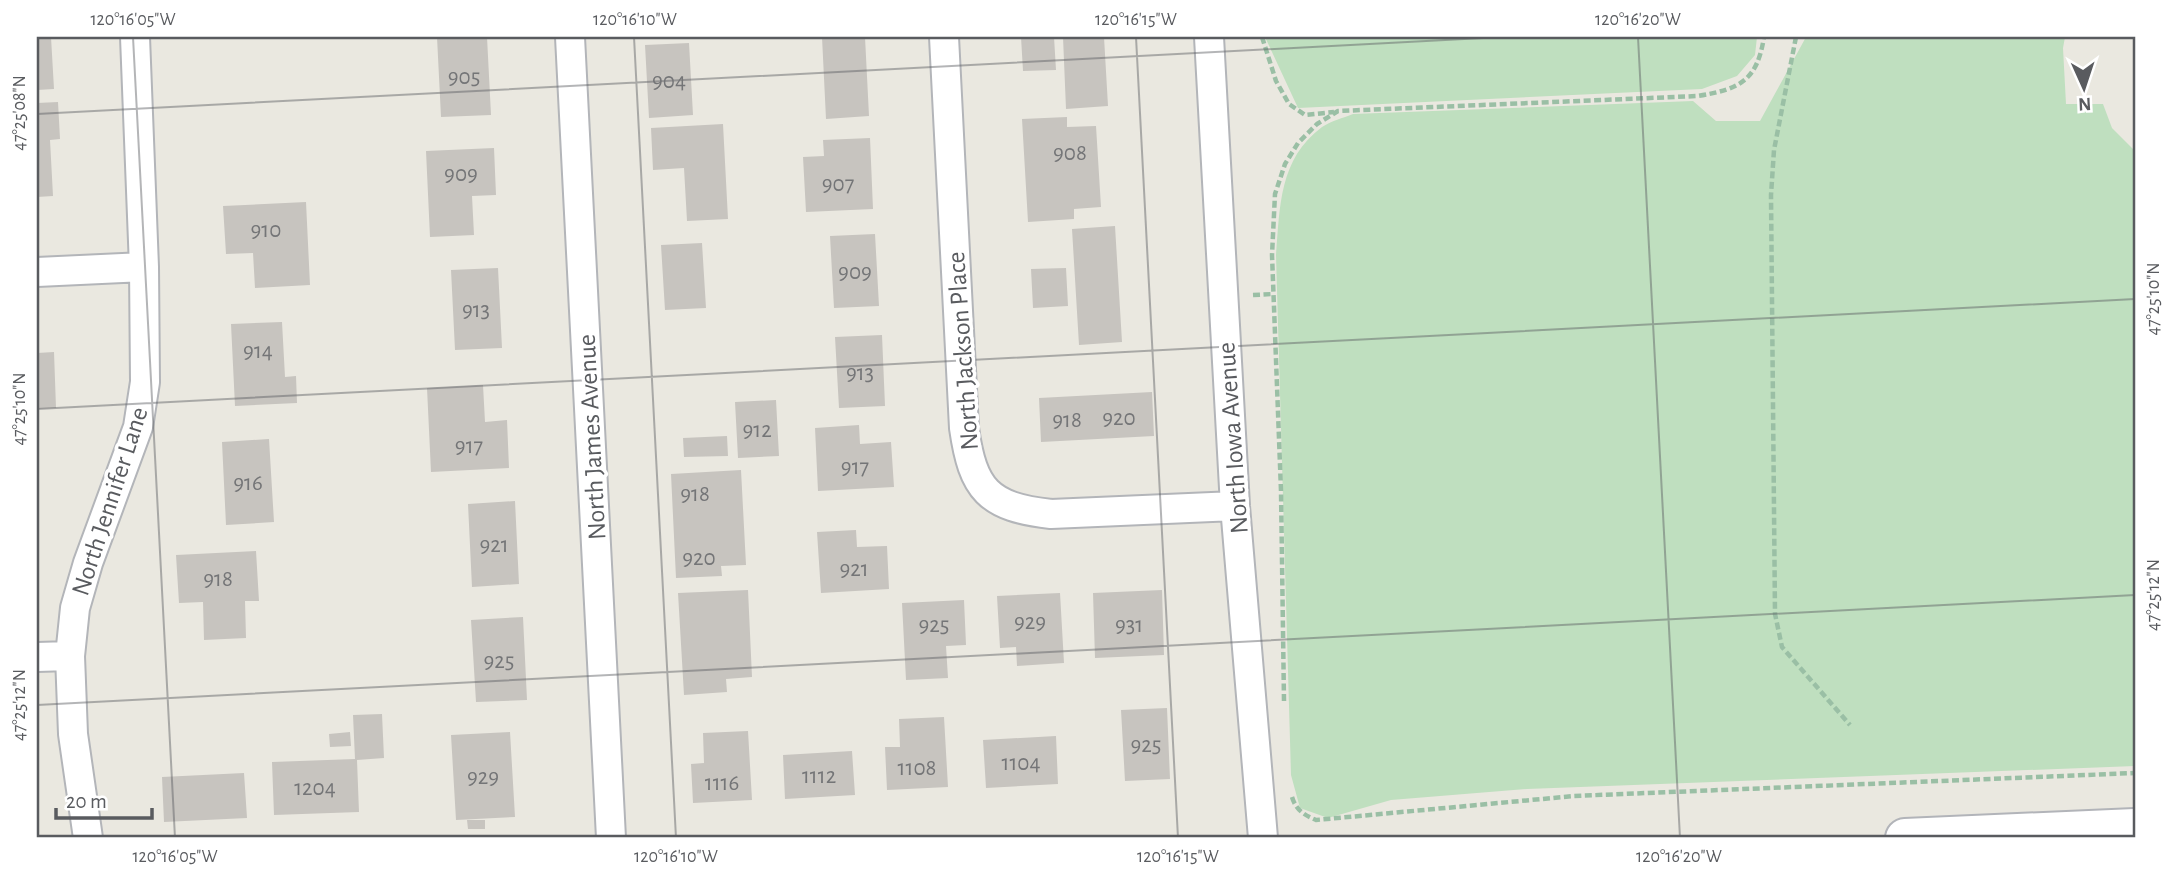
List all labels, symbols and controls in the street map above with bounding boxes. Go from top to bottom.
text: 120°16'05"W [90,11,176,29]
text: 120°16'10"W [593,11,677,29]
text: 120°16'15"W [1095,11,1177,29]
text: 120°16'20"W [1595,11,1681,29]
north arrow [2050,52,2120,122]
house number: 905 [448,66,480,89]
house number: 904 [652,70,686,93]
text: 47°25'08"N [11,75,29,151]
text: N [2078,94,2092,113]
house number: 908 [1053,142,1087,165]
house number: 909 [444,163,478,186]
house number: 907 [822,173,854,196]
house number: 910 [251,219,281,242]
street label: North Jackson Place [943,251,983,451]
house number: 909 [838,261,872,284]
text: 47°25'10"N [2145,262,2163,336]
house number: 913 [462,299,490,322]
street label: North James Avenue [574,333,610,541]
house number: 914 [243,340,273,363]
street label: North Iowa Avenue [1213,341,1253,535]
house number: 913 [846,362,874,385]
text: 47°25'10"N [11,372,29,446]
street label: North Jennifer Lane [67,404,153,599]
house number: 920 [1102,407,1136,430]
house number: 918 [1052,409,1082,432]
house number: 912 [742,419,772,442]
house number: 917 [455,435,483,458]
house number: 917 [841,456,869,479]
house number: 916 [233,472,263,495]
house number: 918 [680,483,710,506]
house number: 921 [479,534,509,557]
house number: 920 [682,547,716,570]
house number: 921 [839,558,869,581]
text: 47°25'12"N [2145,559,2163,631]
house number: 918 [203,568,233,591]
house number: 929 [1014,611,1046,634]
house number: 925 [919,614,949,637]
house number: 931 [1115,614,1143,637]
house number: 925 [484,650,514,673]
text: 47°25'12"N [11,669,29,741]
house number: 925 [1131,734,1161,757]
house number: 1104 [1001,752,1041,775]
house number: 1108 [898,757,936,780]
house number: 1112 [802,765,836,788]
house number: 929 [467,766,499,789]
house number: 1116 [705,772,739,795]
scale bar [56,777,152,821]
house number: 1204 [294,777,336,800]
text: 20 m [66,791,107,812]
text: 120°16'05"W [132,848,218,866]
text: 120°16'10"W [634,848,718,866]
text: 120°16'15"W [1137,848,1219,866]
text: 120°16'20"W [1636,848,1722,866]

